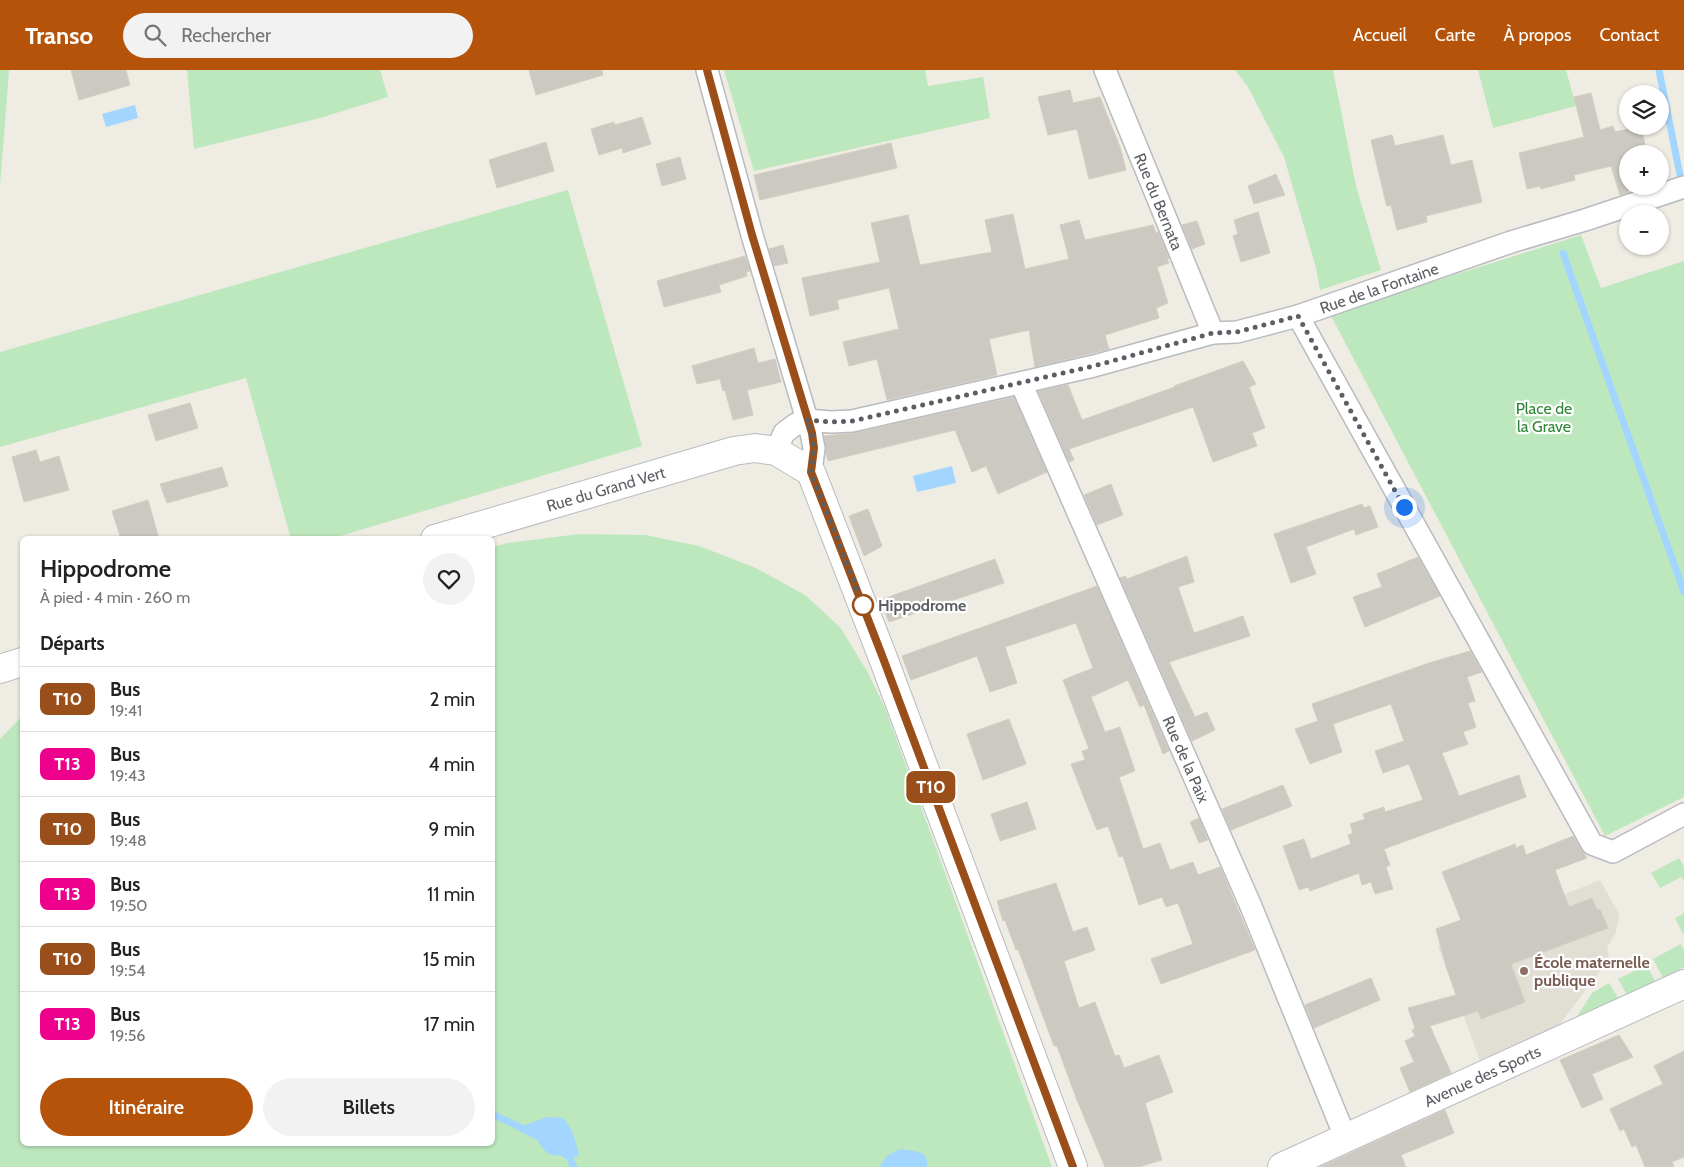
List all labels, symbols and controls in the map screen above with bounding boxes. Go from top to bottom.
search box [123,13,473,58]
text: Transo [25,21,93,50]
icon: search [141,21,169,49]
text: Rechercher [181,24,271,47]
text: Accueil [1353,24,1407,46]
text: Carte [1435,24,1475,46]
text: À propos [1503,24,1571,46]
text: Contact [1599,24,1659,46]
map controls [1619,85,1669,255]
button: layers [1619,85,1669,135]
button: + [1619,145,1669,195]
street label: Rue du Bernata [1130,150,1187,253]
button: − [1619,205,1669,255]
street label: Rue de la Fontaine [1317,259,1441,318]
park label: Place de la Grave [1516,399,1572,436]
street label: Rue du Grand Vert [544,463,668,516]
your location [1392,495,1417,520]
button: heart [423,553,475,605]
text: Hippodrome [40,554,171,583]
text: À pied · 4 min · 260 m [40,588,190,607]
marker: Hippodrome [852,594,874,616]
place label: Hippodrome [878,596,966,615]
text: Départs [40,632,105,655]
text: Bus [110,678,140,701]
text: T10 [53,688,82,710]
text: 2 min [429,688,475,711]
text: 19:41 [110,701,142,720]
street label: Rue de la Paix [1158,713,1214,806]
text: Bus [110,743,140,766]
text: T13 [54,753,81,775]
text: 4 min [428,753,475,776]
text: 19:43 [110,766,146,785]
line badge: T10 [902,771,960,803]
text: T10 [916,776,946,798]
text: Bus [110,808,140,831]
text: T10 [53,818,82,840]
text: 9 min [429,818,475,841]
text: 19:48 [110,831,147,850]
text: Bus [110,873,140,896]
text: T13 [54,883,81,905]
text: 11 min [427,883,475,906]
text: 19:50 [110,896,147,915]
text: Bus [110,938,140,961]
text: T10 [53,948,82,970]
text: 15 min [423,948,475,971]
place label: École maternelle publique [1534,953,1650,990]
text: 19:54 [110,961,146,980]
marker: École maternelle publique [1518,965,1530,977]
text: Bus [110,1003,140,1026]
text: T13 [54,1013,81,1035]
text: 17 min [424,1013,475,1036]
text: 19:56 [110,1026,145,1045]
street label: Avenue des Sports [1421,1041,1544,1111]
button: Itinéraire [40,1078,253,1136]
button: Billets [263,1078,475,1136]

